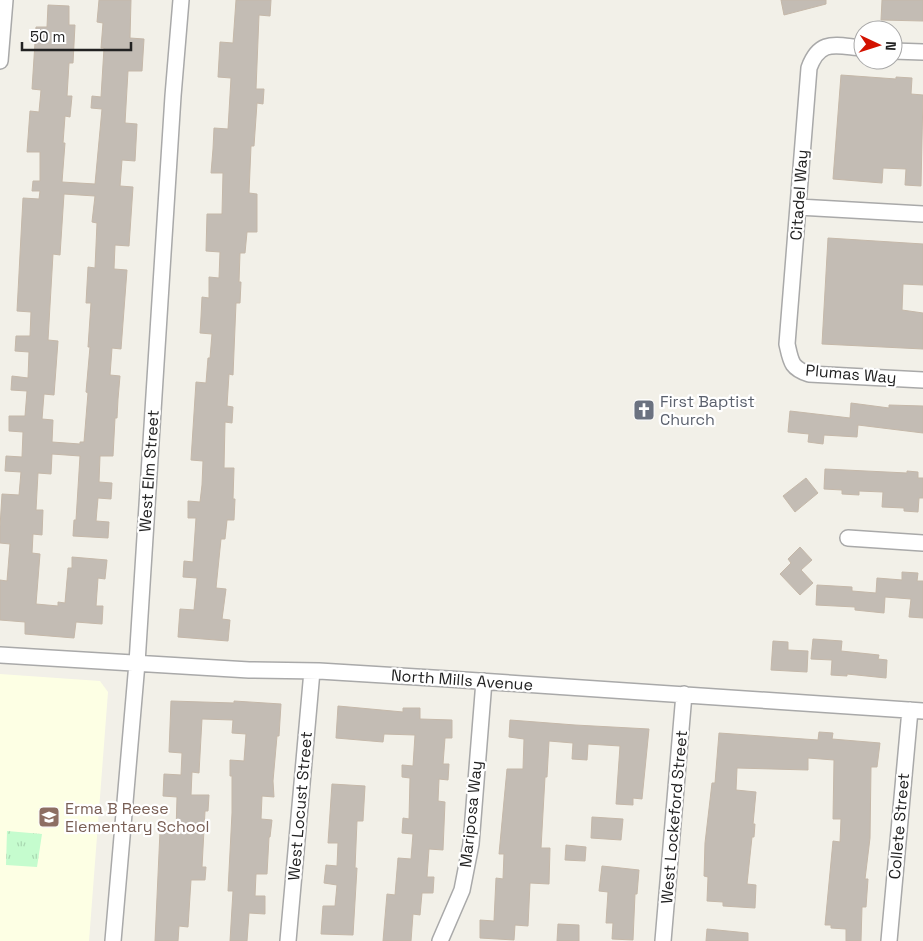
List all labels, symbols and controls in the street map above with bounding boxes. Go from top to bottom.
scale bar [22,20,131,52]
north arrow [853,20,903,70]
text: 50 m [30,27,65,46]
text: N [882,41,900,51]
street label: Citadel Way [785,149,813,241]
street label: Plumas Way [805,360,897,388]
place label: First Baptist Church [660,391,755,430]
church icon: First Baptist Church [632,398,656,422]
street label: West Elm Street [134,409,164,533]
street label: North Mills Avenue [390,665,534,695]
street label: West Lockeford Street [656,729,692,905]
street label: West Locust Street [283,731,317,881]
street label: Mariposa Way [455,760,487,868]
street label: Collete Street [884,772,914,880]
place label: Erma B Reese Elementary School [65,798,210,837]
school or university icon: Erma B Reese Elementary School [37,805,61,829]

